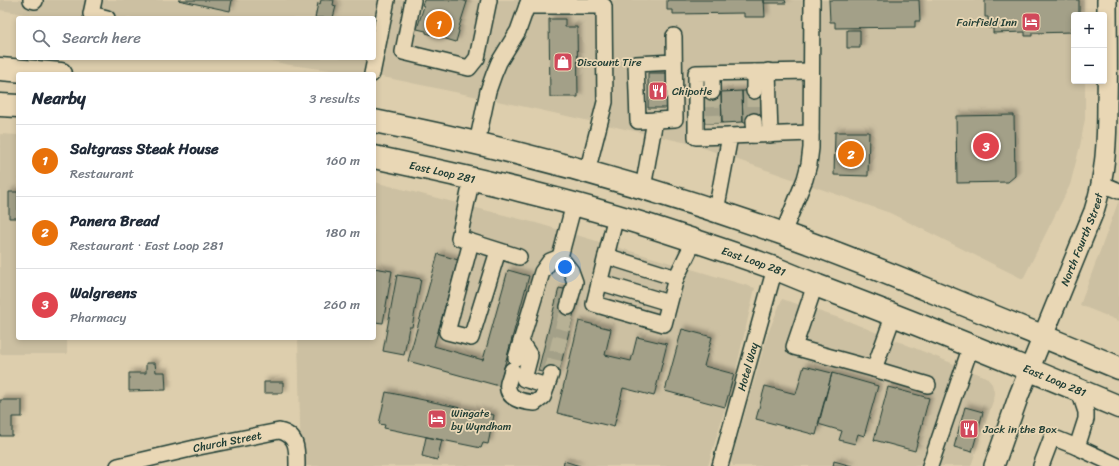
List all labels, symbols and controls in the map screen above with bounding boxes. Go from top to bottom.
pin: 1 [426,9,452,39]
hotel icon: Fairfield Inn [1020,11,1042,33]
map controls [1071,12,1107,84]
button: + [1071,12,1107,48]
place label: Fairfield Inn [956,13,1017,32]
search box [16,16,376,60]
text: Search here [62,25,141,51]
icon: search [30,27,52,49]
button: − [1071,48,1107,84]
shop icon: Discount Tire [552,51,574,73]
place label: Discount Tire [577,53,642,72]
restaurant icon: Chipotle [647,80,669,102]
place label: Chipotle [672,82,713,101]
text: Nearby [32,83,86,113]
text: 3 results [309,87,360,110]
pin: 3 [973,131,999,161]
text: Saltgrass Steak House [70,136,219,162]
pin: 2 [838,139,864,169]
text: 1 [42,149,48,172]
text: 160 m [325,149,360,172]
street label: East Loop 281 [408,155,477,189]
text: Restaurant [70,162,134,185]
street label: North Fourth Street [1055,190,1108,289]
text: Panera Bread [70,208,159,234]
text: 2 [41,221,49,244]
text: 180 m [325,221,360,244]
text: Restaurant · East Loop 281 [70,234,224,257]
street label: East Loop 281 [719,241,789,281]
your location [555,257,575,277]
text: Walgreens [70,280,137,306]
text: 3 [41,293,49,316]
text: 260 m [324,293,360,316]
text: Pharmacy [70,306,126,329]
street label: Hotel Way [732,340,763,393]
street label: East Loop 281 [1020,359,1090,402]
place label: Wingate by Wyndham [451,404,512,436]
hotel icon: Wingate by Wyndham [426,408,448,430]
restaurant icon: Jack in the Box [958,418,980,440]
place label: Jack in the Box [982,420,1057,439]
street label: Church Street [191,425,263,458]

